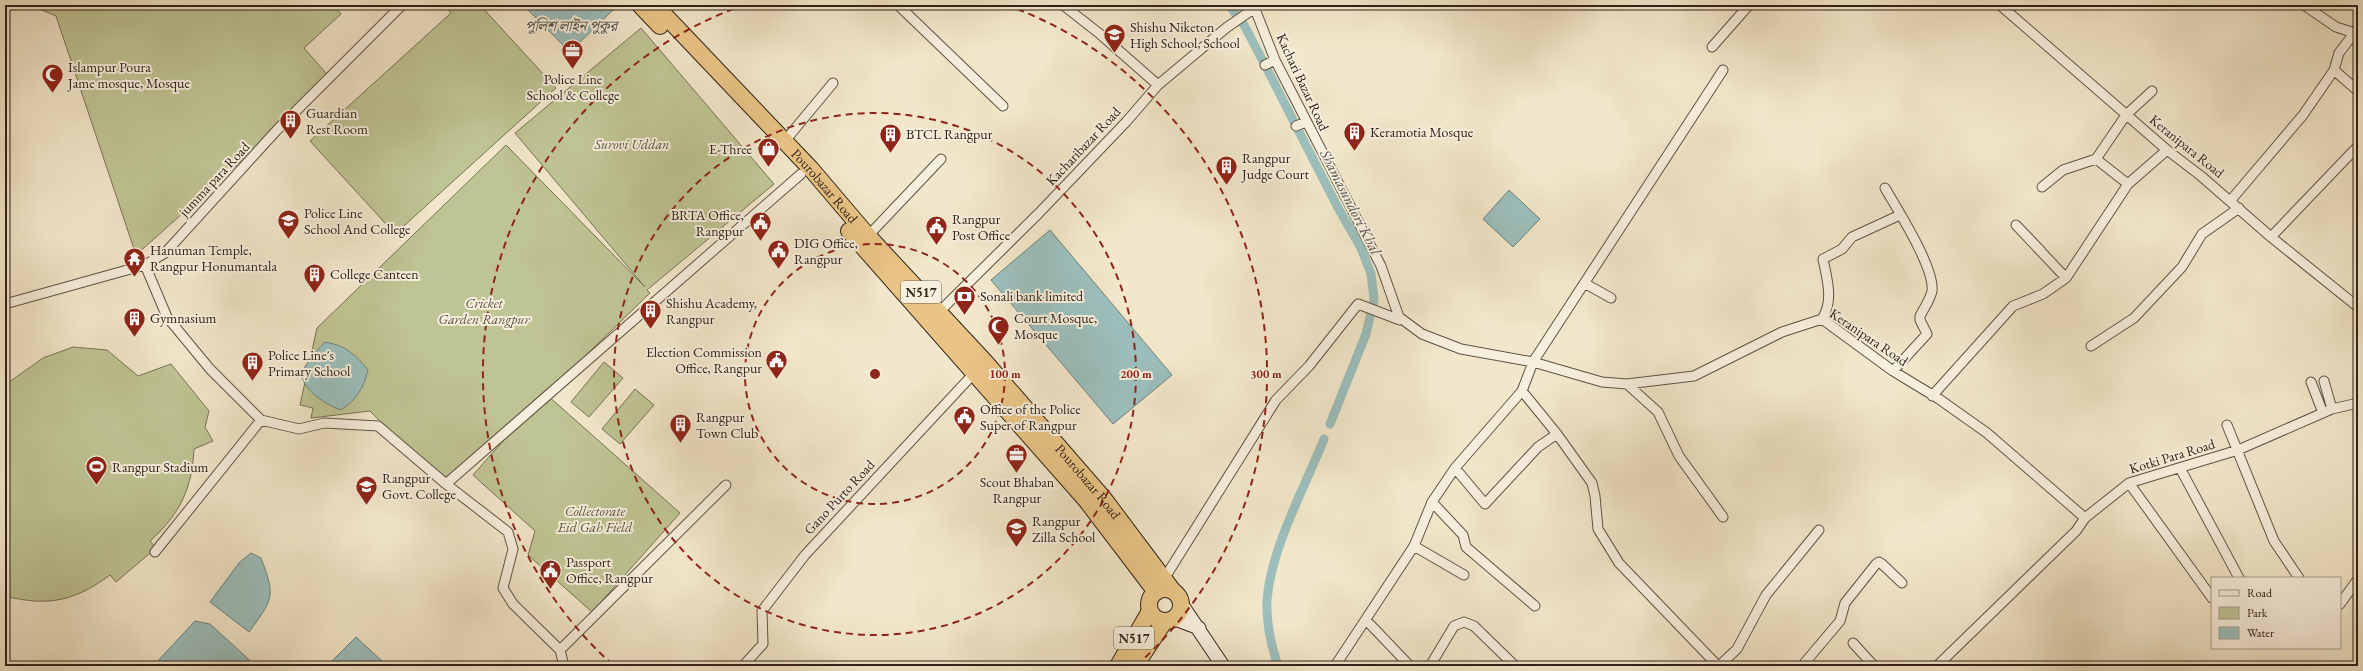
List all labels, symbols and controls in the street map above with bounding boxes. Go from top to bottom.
water label: পুলিশ লাইন পুকুর [525,16,620,35]
place label: Shishu Niketon High School, School [1130,18,1240,52]
school or university icon: Shishu Niketon High School, School [1102,22,1128,55]
street label: Kachari Bazar Road [1273,30,1334,135]
office icon: Police Line School & College [560,38,586,71]
place label: Islampur Poura Jame mosque, Mosque [67,58,190,92]
mosque icon: Islampur Poura Jame mosque, Mosque [39,62,65,95]
place label: Police Line School & College [526,70,620,104]
street label: Kacharibazar Road [1042,102,1125,189]
place label: Guardian Rest Room [306,104,368,138]
building icon: Guardian Rest Room [278,108,304,141]
street label: Keranipara Road [2146,110,2229,182]
building icon: Keramotia Mosque [1342,119,1368,152]
building icon: BTCL Rangpur [878,121,904,154]
place label: Keramotia Mosque [1370,123,1474,141]
place label: BTCL Rangpur [906,125,993,143]
park label: Surovi Uddan [594,135,669,153]
shop icon: E-Three [755,136,781,169]
street label: jumma para Road [174,137,254,221]
place label: E-Three [709,140,753,158]
street label: Pourobazar Road [787,145,863,227]
water label: Shamasundori Khal [1316,145,1386,259]
place label: Rangpur Judge Court [1241,149,1309,183]
building icon: Rangpur Judge Court [1214,153,1240,186]
place label: Police Line School And College [304,204,411,238]
place label: BRTA Office, Rangpur [671,206,744,240]
school or university icon: Police Line School And College [276,208,302,241]
public building icon: BRTA Office, Rangpur [747,210,773,243]
place label: Rangpur Post Office [952,210,1011,244]
public building icon: Rangpur Post Office [923,214,949,247]
place label: DIG Office, Rangpur [794,234,858,268]
public building icon: DIG Office, Rangpur [766,238,792,271]
place label: Hanuman Temple, Rangpur Honumantala [150,241,277,275]
temple icon: Hanuman Temple, Rangpur Honumantala [122,245,148,278]
building icon: College Canteen [302,261,328,294]
place label: College Canteen [330,265,419,283]
road number: N517 [901,281,941,303]
bank icon: Sonali bank limited [951,283,977,316]
place label: Sonali bank limited [980,287,1084,305]
park label: Cricket Garden Rangpur [438,294,530,328]
place label: Shishu Academy, Rangpur [666,294,757,328]
building icon: Shishu Academy, Rangpur [638,298,664,331]
street label: Keranipara Road [1826,304,1913,370]
building icon: Gymnasium [122,305,148,338]
place label: Gymnasium [150,309,217,327]
place label: Court Mosque, Mosque [1014,309,1097,343]
mosque icon: Court Mosque, Mosque [985,313,1011,346]
place label: Election Commission Office, Rangpur [646,343,763,377]
place label: Police Line's Primary School [268,346,351,380]
public building icon: Election Commission Office, Rangpur [764,347,790,380]
building icon: Police Line's Primary School [239,350,265,383]
text: 100 m [989,366,1021,382]
text: 200 m [1120,366,1152,382]
text: 300 m [1250,366,1282,382]
centre of rings [868,367,882,381]
place label: Office of the Police Super of Rangpur [980,400,1081,434]
public building icon: Office of the Police Super of Rangpur [951,404,977,437]
place label: Rangpur Town Club [696,408,758,442]
building icon: Rangpur Town Club [667,412,693,445]
street label: Kotki Para Road [2127,434,2218,478]
street label: Pourobazar Road [1051,440,1125,523]
office icon: Scout Bhaban Rangpur [1004,441,1030,474]
sports icon: Rangpur Stadium [83,454,109,487]
street label: Gano Purto Road [800,455,879,538]
place label: Rangpur Stadium [112,458,209,476]
place label: Rangpur Govt. College [382,469,456,503]
school or university icon: Rangpur Govt. College [354,473,380,506]
place label: Scout Bhaban Rangpur [980,473,1055,507]
park label: Collectorate Eid Gah Field [557,502,633,536]
place label: Rangpur Zilla School [1032,512,1096,546]
school or university icon: Rangpur Zilla School [1004,516,1030,549]
place label: Passport Office, Rangpur [566,553,653,587]
public building icon: Passport Office, Rangpur [537,557,563,590]
legend [2211,577,2341,649]
text: Road [2247,585,2273,601]
text: Park [2247,605,2268,621]
text: Water [2247,625,2274,641]
road number: N517 [1114,627,1154,649]

